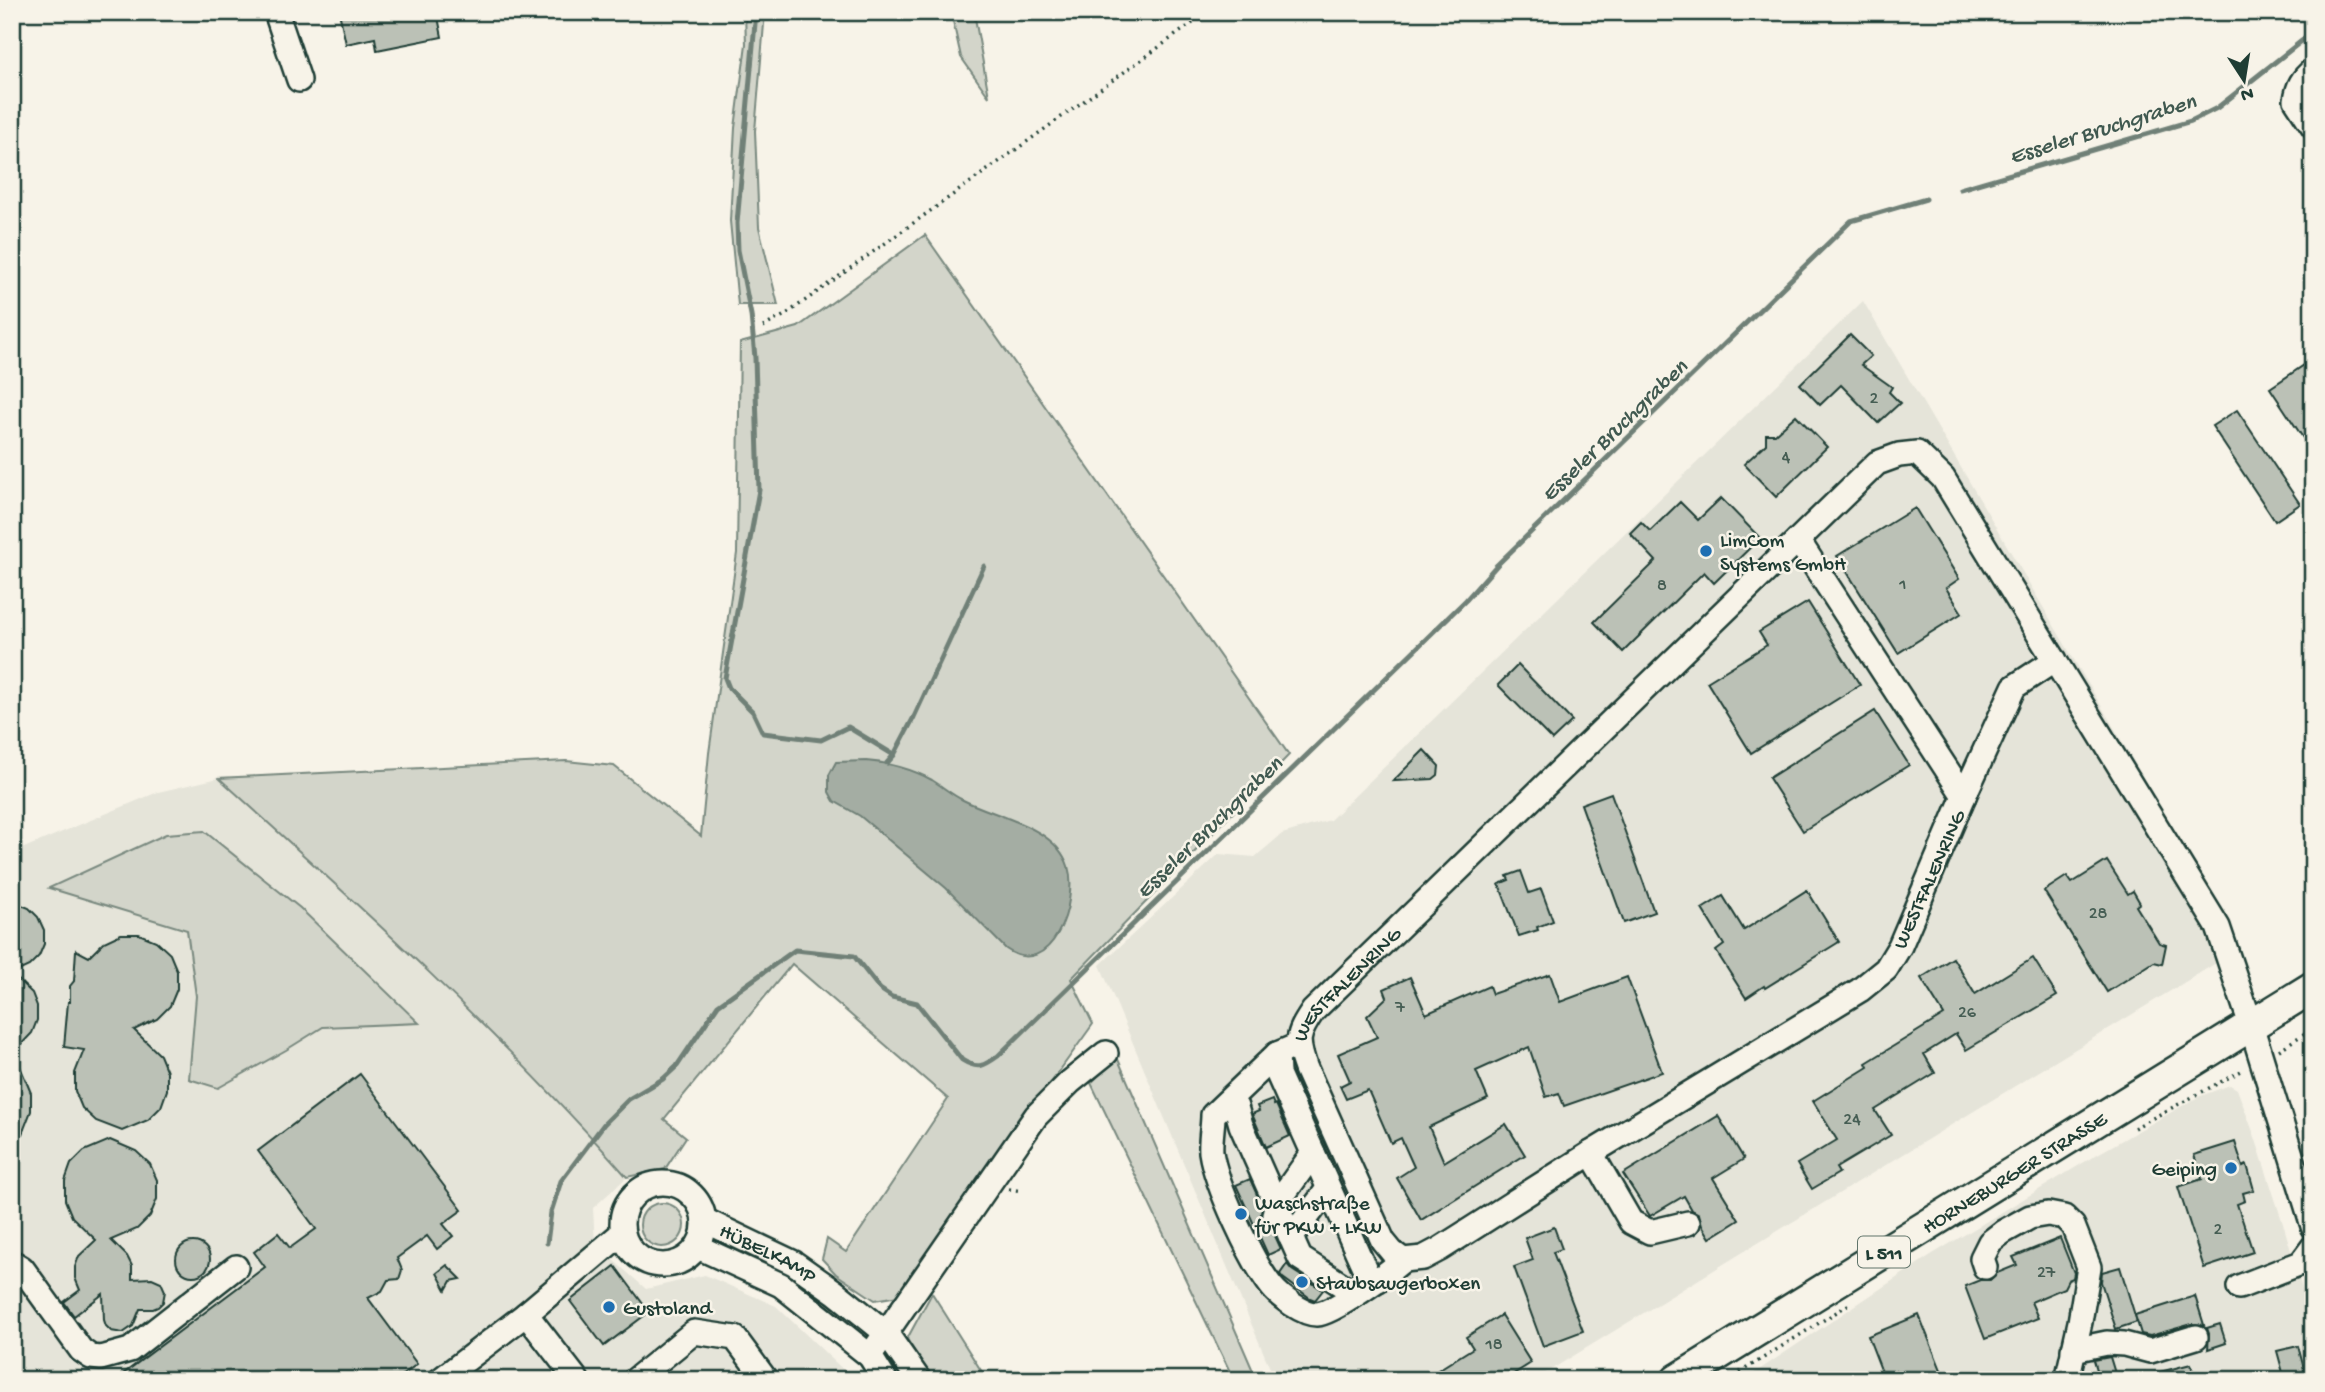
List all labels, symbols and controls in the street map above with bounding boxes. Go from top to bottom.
north arrow [2210,46,2280,116]
text: N [2238,81,2255,106]
water label: Esseler Bruchgraben [2007,89,2200,172]
water label: Esseler Bruchgraben [1536,354,1695,508]
house number: 2 [1870,389,1879,410]
house number: 4 [1782,448,1791,469]
place label: LimCom Systems GmbH [1720,530,1847,579]
marker: LimCom Systems GmbH [1698,543,1714,559]
house number: 1 [1898,575,1907,596]
house number: 8 [1657,576,1667,597]
water label: Esseler Bruchgraben [1131,751,1290,905]
street label: WESTFALENRING [1889,806,1973,954]
house number: 28 [2089,904,2107,925]
street label: WESTFALENRING [1290,923,1408,1046]
house number: 7 [1394,998,1405,1019]
house number: 26 [1958,1003,1977,1024]
street label: HORNEBURGER STRASSE [1919,1108,2113,1241]
house number: 24 [1843,1110,1861,1131]
place label: Geiping [2152,1159,2217,1184]
marker: Geiping [2223,1160,2239,1176]
place label: Waschstraße für PKW + LKW [1254,1193,1382,1242]
marker: Waschstraße für PKW + LKW [1233,1206,1249,1222]
street label: HÜBELKAMP [714,1220,820,1291]
house number: 2 [2214,1220,2223,1241]
road number: L 511 [1858,1236,1910,1268]
house number: 27 [2037,1263,2056,1284]
place label: Staubsaugerboxen [1316,1273,1480,1298]
marker: Staubsaugerboxen [1294,1274,1310,1290]
place label: Gustoland [623,1298,714,1323]
marker: Gustoland [601,1299,617,1315]
house number: 18 [1484,1335,1503,1356]

